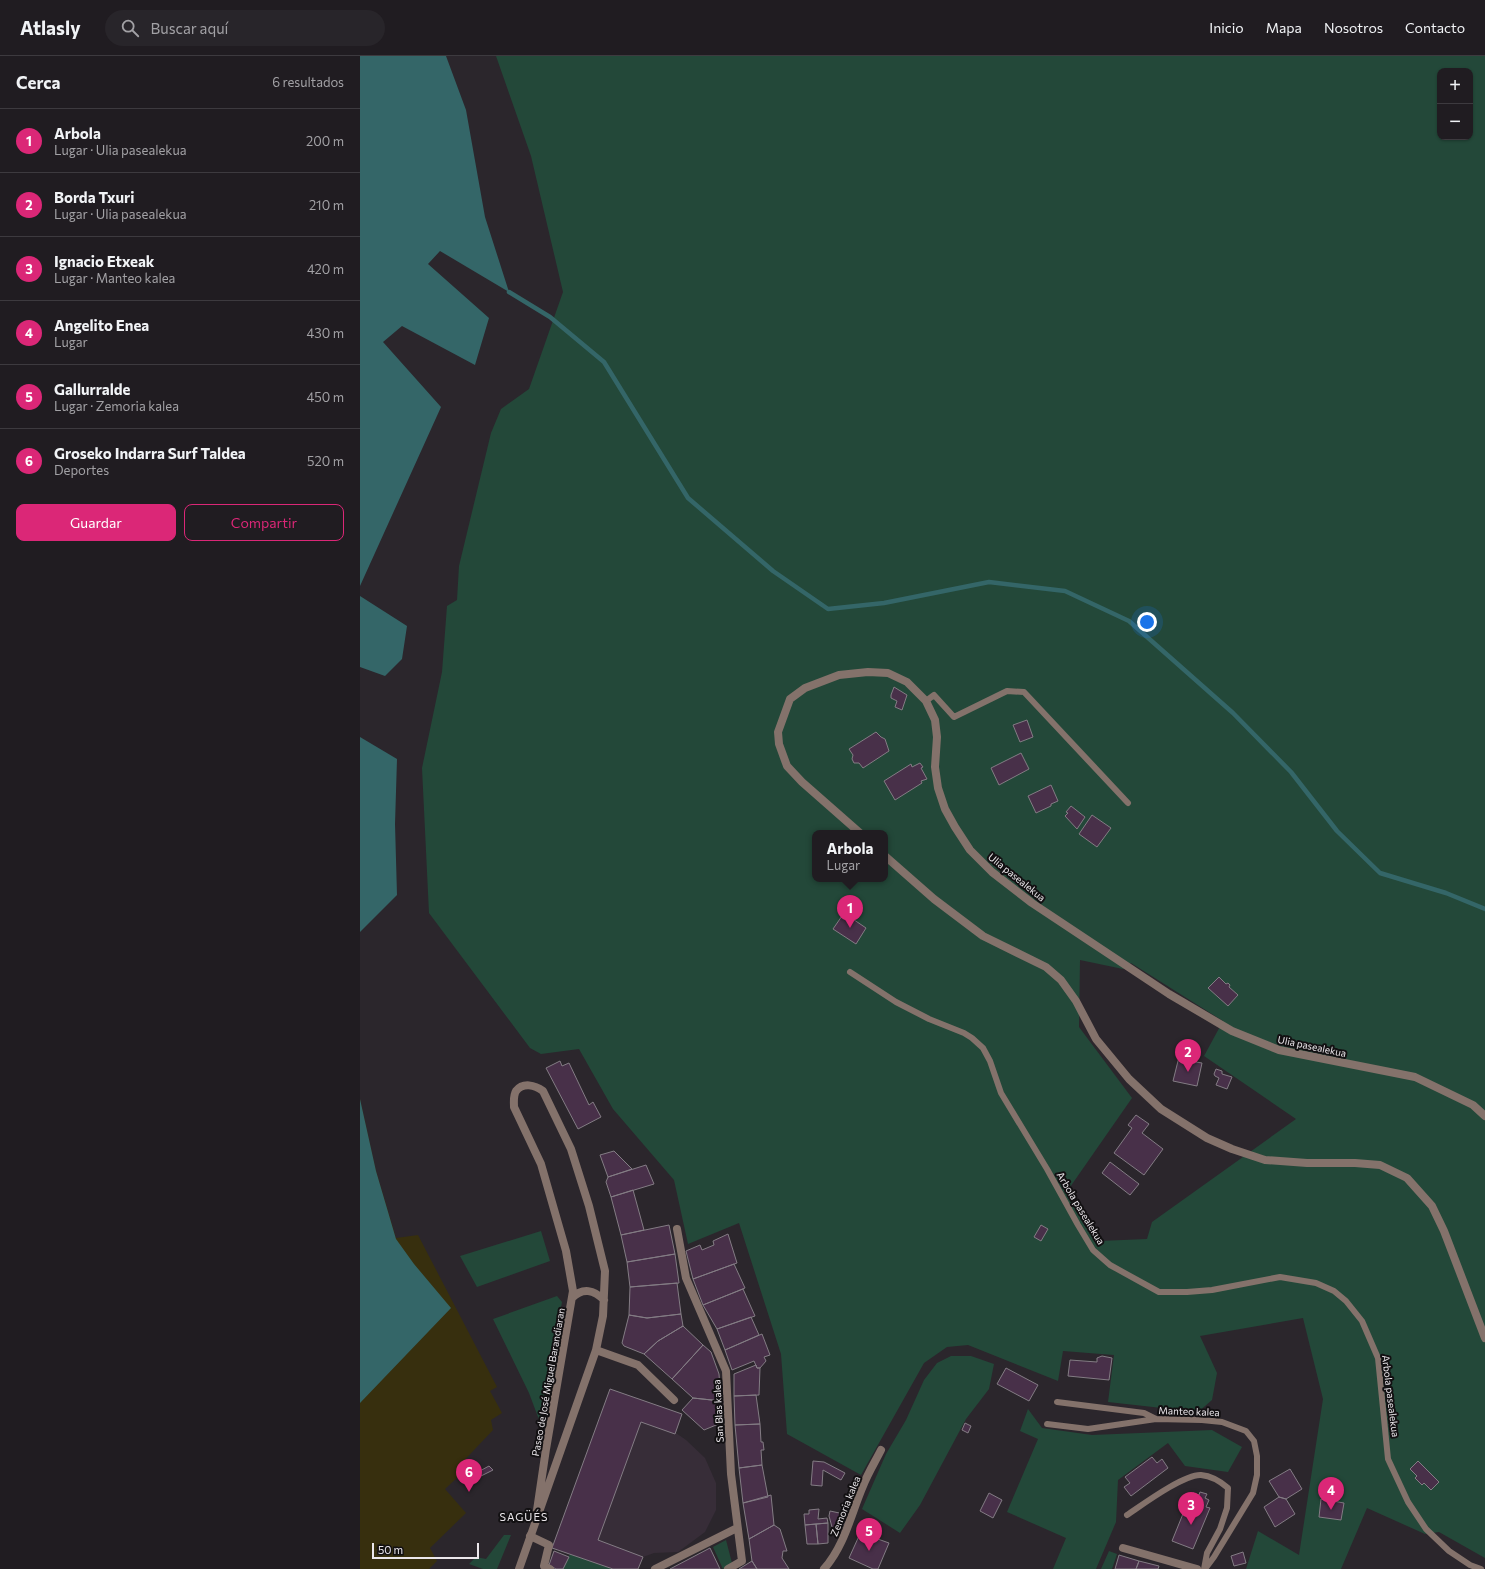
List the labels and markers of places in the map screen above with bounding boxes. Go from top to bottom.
pin: 1 [837,895,863,928]
pin: 2 [1175,1039,1201,1072]
pin: 6 [456,1459,482,1492]
pin: 4 [1318,1477,1344,1510]
pin: 3 [1178,1492,1204,1525]
pin: 5 [856,1518,882,1551]

